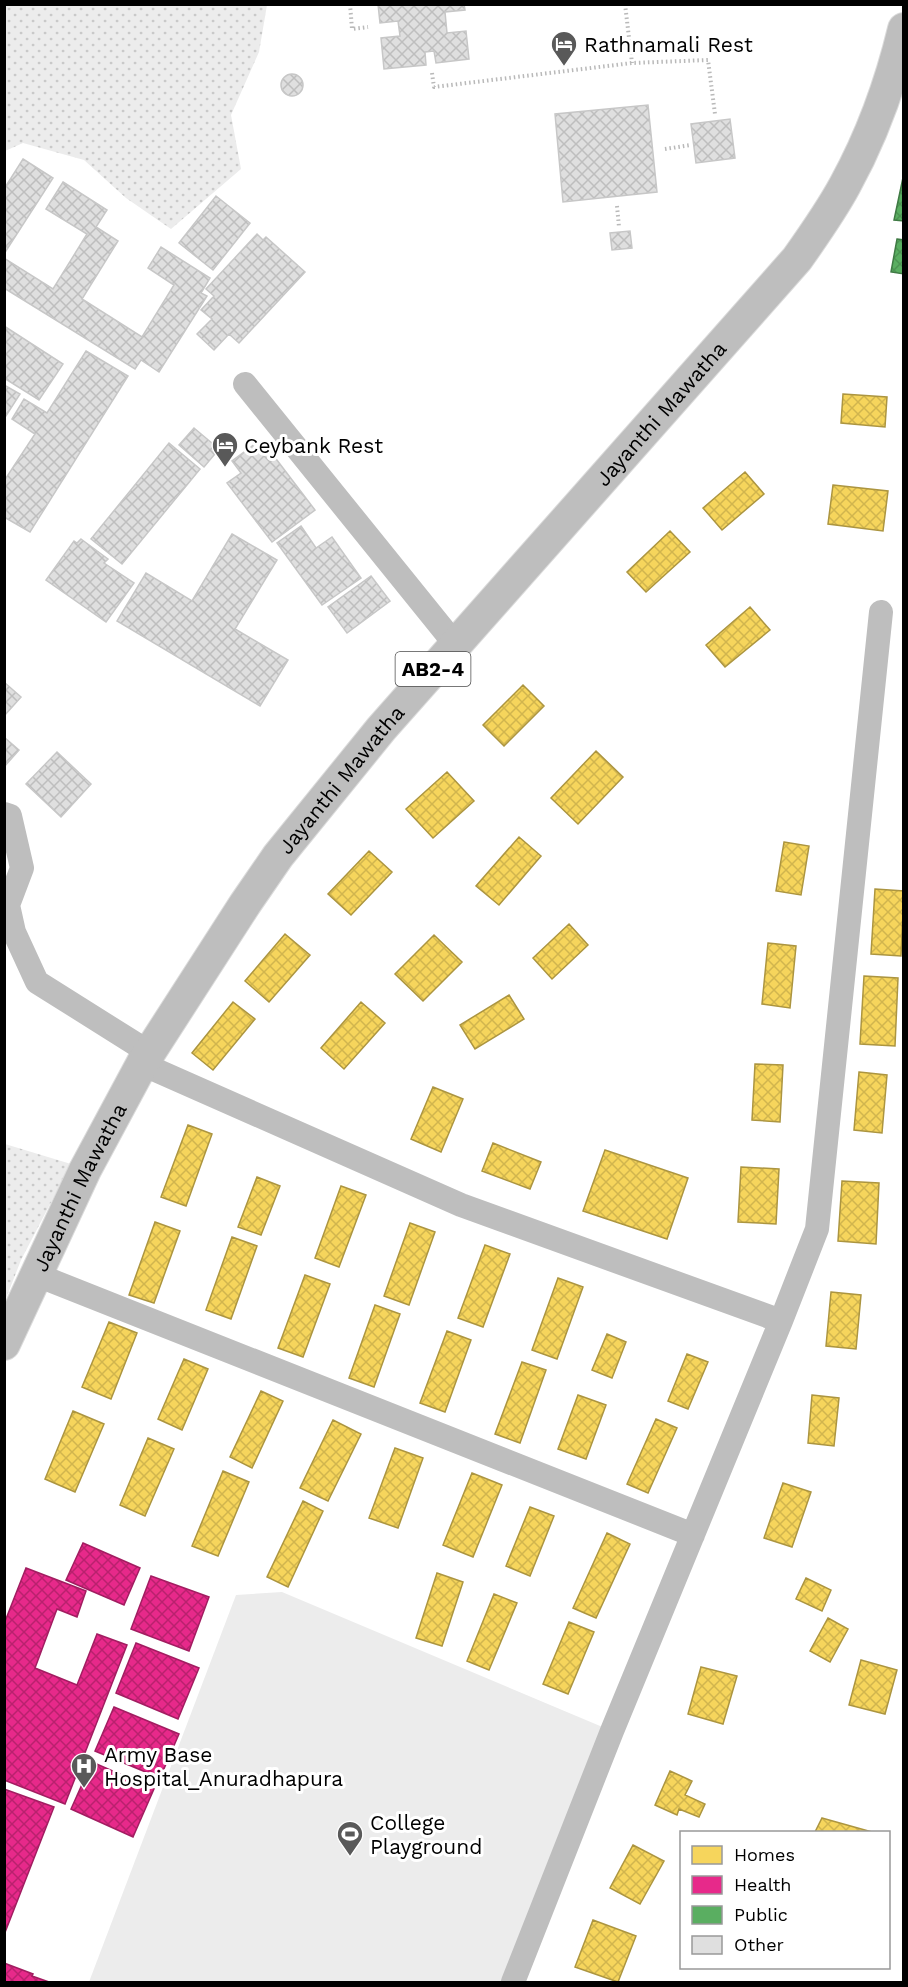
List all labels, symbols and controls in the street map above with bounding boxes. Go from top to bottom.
hotel icon: Rathnamali Rest [549,29,579,67]
place label: Rathnamali Rest [584,32,753,57]
street label: Jayanthi Mawatha [590,336,731,491]
hotel icon: Ceybank Rest [210,430,240,468]
place label: Ceybank Rest [244,433,383,458]
road number: AB2-4 [396,652,470,686]
street label: Jayanthi Mawatha [273,700,409,859]
street label: Jayanthi Mawatha [27,1098,131,1275]
place label: Army Base Hospital_Anuradhapura [104,1742,343,1791]
hospital icon: Army Base Hospital_Anuradhapura [69,1751,99,1789]
place label: College Playground [370,1810,482,1859]
sports icon: College Playground [335,1819,365,1857]
legend [680,1831,890,1969]
text: Homes [734,1844,795,1865]
text: Health [734,1874,791,1895]
text: Public [734,1904,788,1925]
text: Other [734,1934,784,1955]

